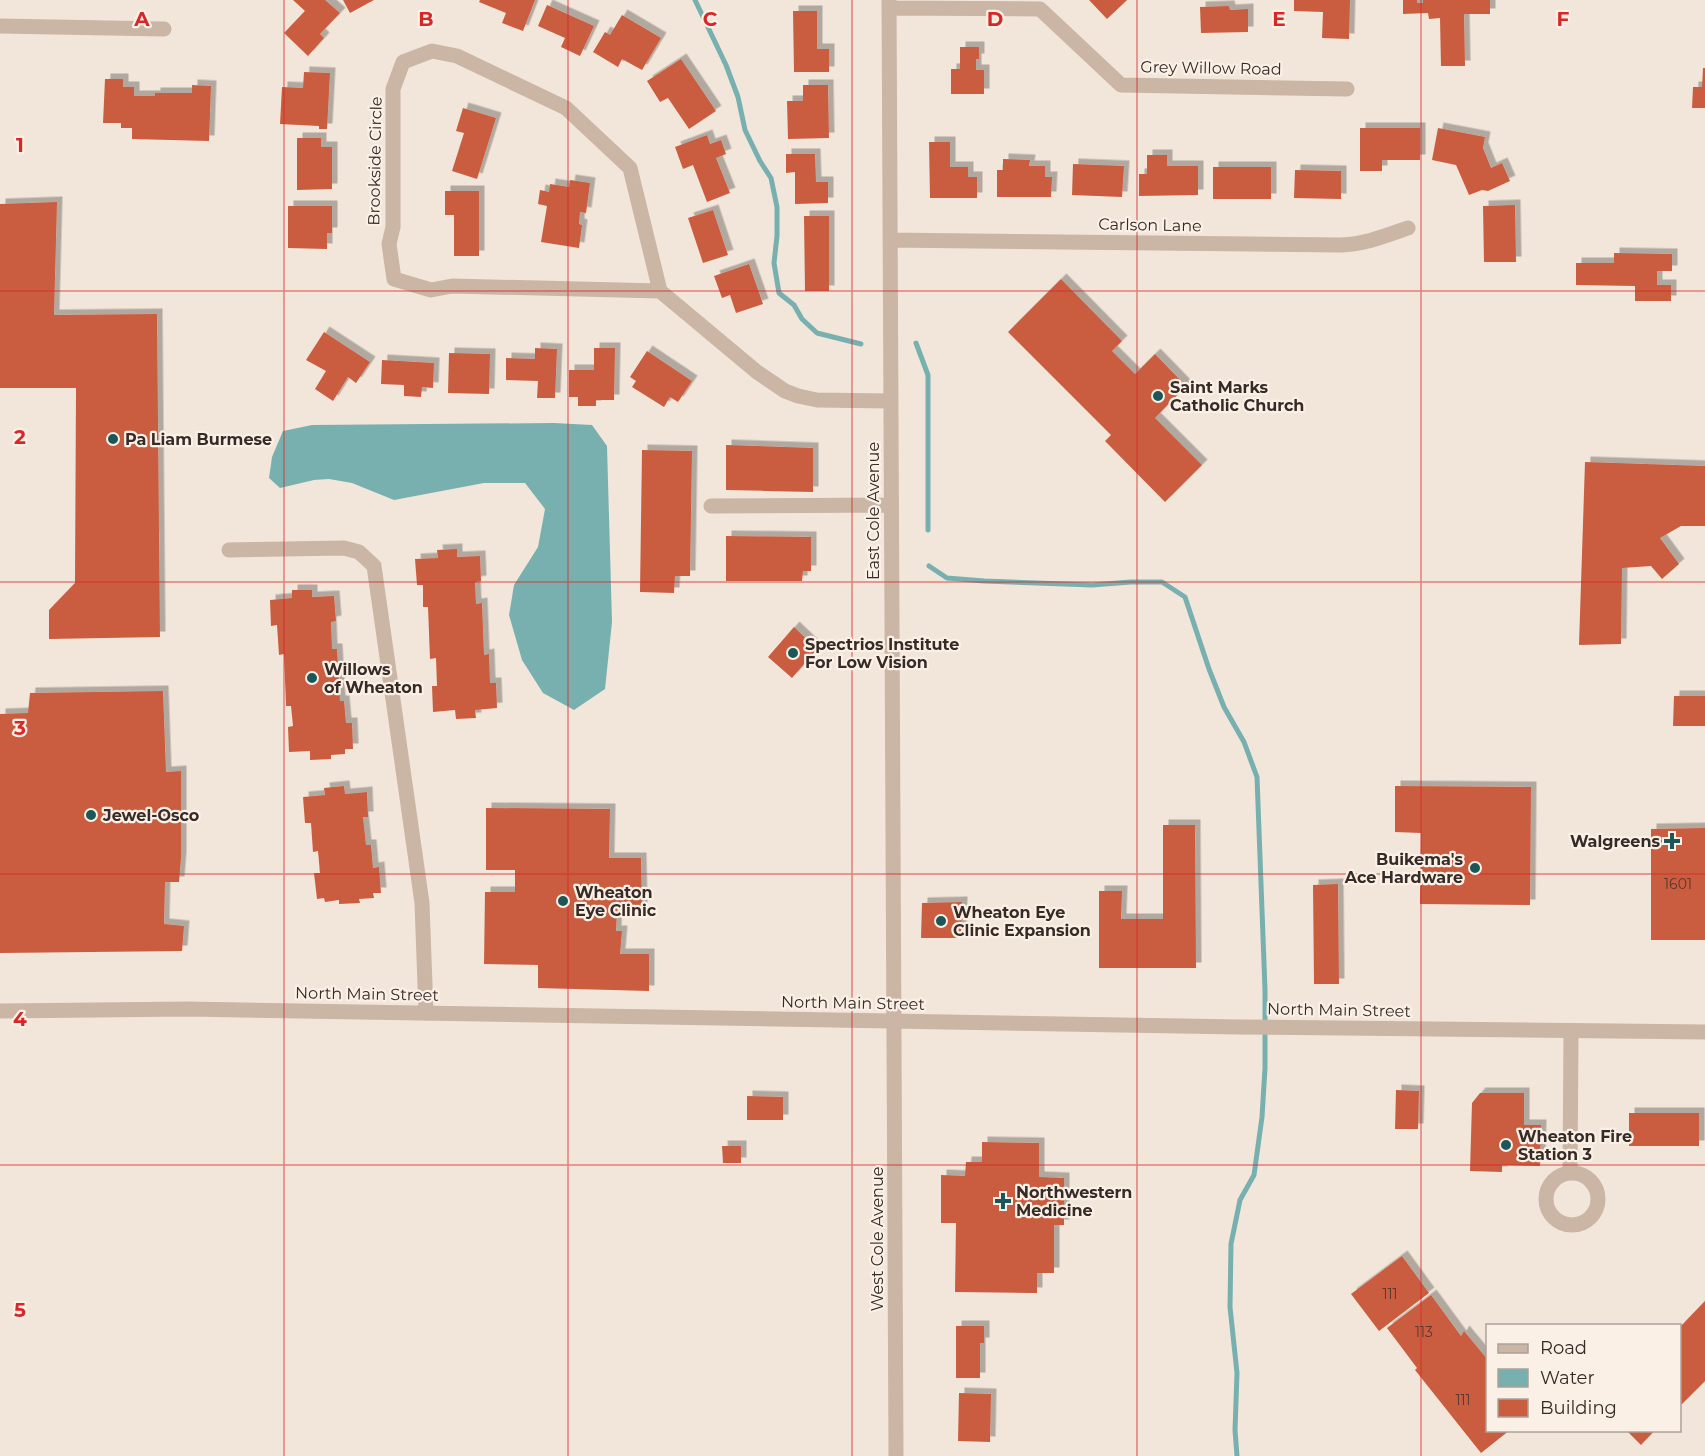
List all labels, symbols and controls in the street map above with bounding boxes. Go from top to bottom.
text: A [133,7,150,31]
text: B [418,7,434,31]
text: C [703,7,718,31]
text: D [987,7,1003,31]
text: E [1272,7,1286,31]
text: F [1557,7,1570,31]
street label: Grey Willow Road [1140,57,1282,79]
street label: Brookside Circle [364,96,386,226]
text: 1 [16,133,24,157]
street label: Carlson Lane [1098,215,1202,235]
place label: Saint Marks Catholic Church [1170,378,1304,415]
marker: Saint Marks Catholic Church [1151,389,1165,403]
text: 2 [14,425,26,449]
place label: Pa Liam Burmese [125,430,272,449]
marker: Pa Liam Burmese [106,432,120,446]
street label: East Cole Avenue [864,442,883,580]
place label: Spectrios Institute For Low Vision [805,635,959,672]
marker: Spectrios Institute For Low Vision [786,646,800,660]
place label: Willows of Wheaton [324,660,423,697]
marker: Willows of Wheaton [305,671,319,685]
text: 3 [13,716,26,740]
place label: Jewel-Osco [102,806,199,825]
marker: Jewel-Osco [84,808,98,822]
place label: Walgreens [1570,832,1660,851]
marker: Walgreens [1665,834,1679,848]
place label: Buikema's Ace Hardware [1344,850,1463,887]
marker: Buikema's Ace Hardware [1468,861,1482,875]
house number: 1601 [1664,875,1692,893]
place label: Wheaton Eye Clinic [575,883,657,920]
marker: Wheaton Eye Clinic [556,894,570,908]
place label: Wheaton Eye Clinic Expansion [953,903,1091,940]
marker: Wheaton Eye Clinic Expansion [934,914,948,928]
street label: North Main Street [295,983,439,1005]
street label: North Main Street [781,992,925,1014]
street label: North Main Street [1267,999,1411,1021]
text: 4 [13,1007,27,1031]
place label: Wheaton Fire Station 3 [1518,1127,1632,1164]
marker: Wheaton Fire Station 3 [1499,1138,1513,1152]
street label: West Cole Avenue [868,1167,887,1311]
place label: Northwestern Medicine [1016,1183,1132,1220]
marker: Northwestern Medicine [994,1192,1012,1210]
house number: 111 [1382,1285,1398,1303]
text: 5 [14,1298,26,1322]
house number: 113 [1415,1323,1433,1341]
legend [1486,1324,1681,1432]
text: Road [1540,1337,1587,1359]
text: Water [1540,1367,1595,1389]
house number: 111 [1455,1391,1471,1409]
text: Building [1540,1397,1617,1419]

